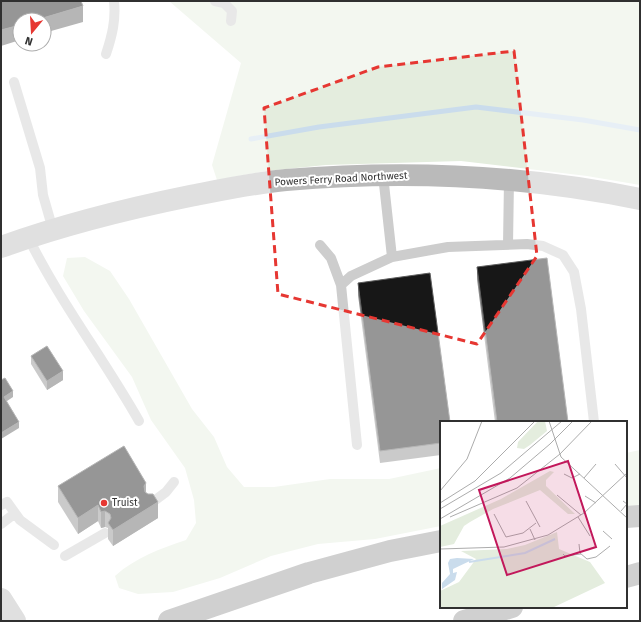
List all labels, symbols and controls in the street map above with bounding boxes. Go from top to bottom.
north arrow [12,12,52,52]
text: N [24,34,35,48]
street label: Powers Ferry Road Northwest [274,170,408,188]
inset map [440,421,627,608]
place label: Truist [112,497,138,509]
marker: Truist [99,498,109,508]

